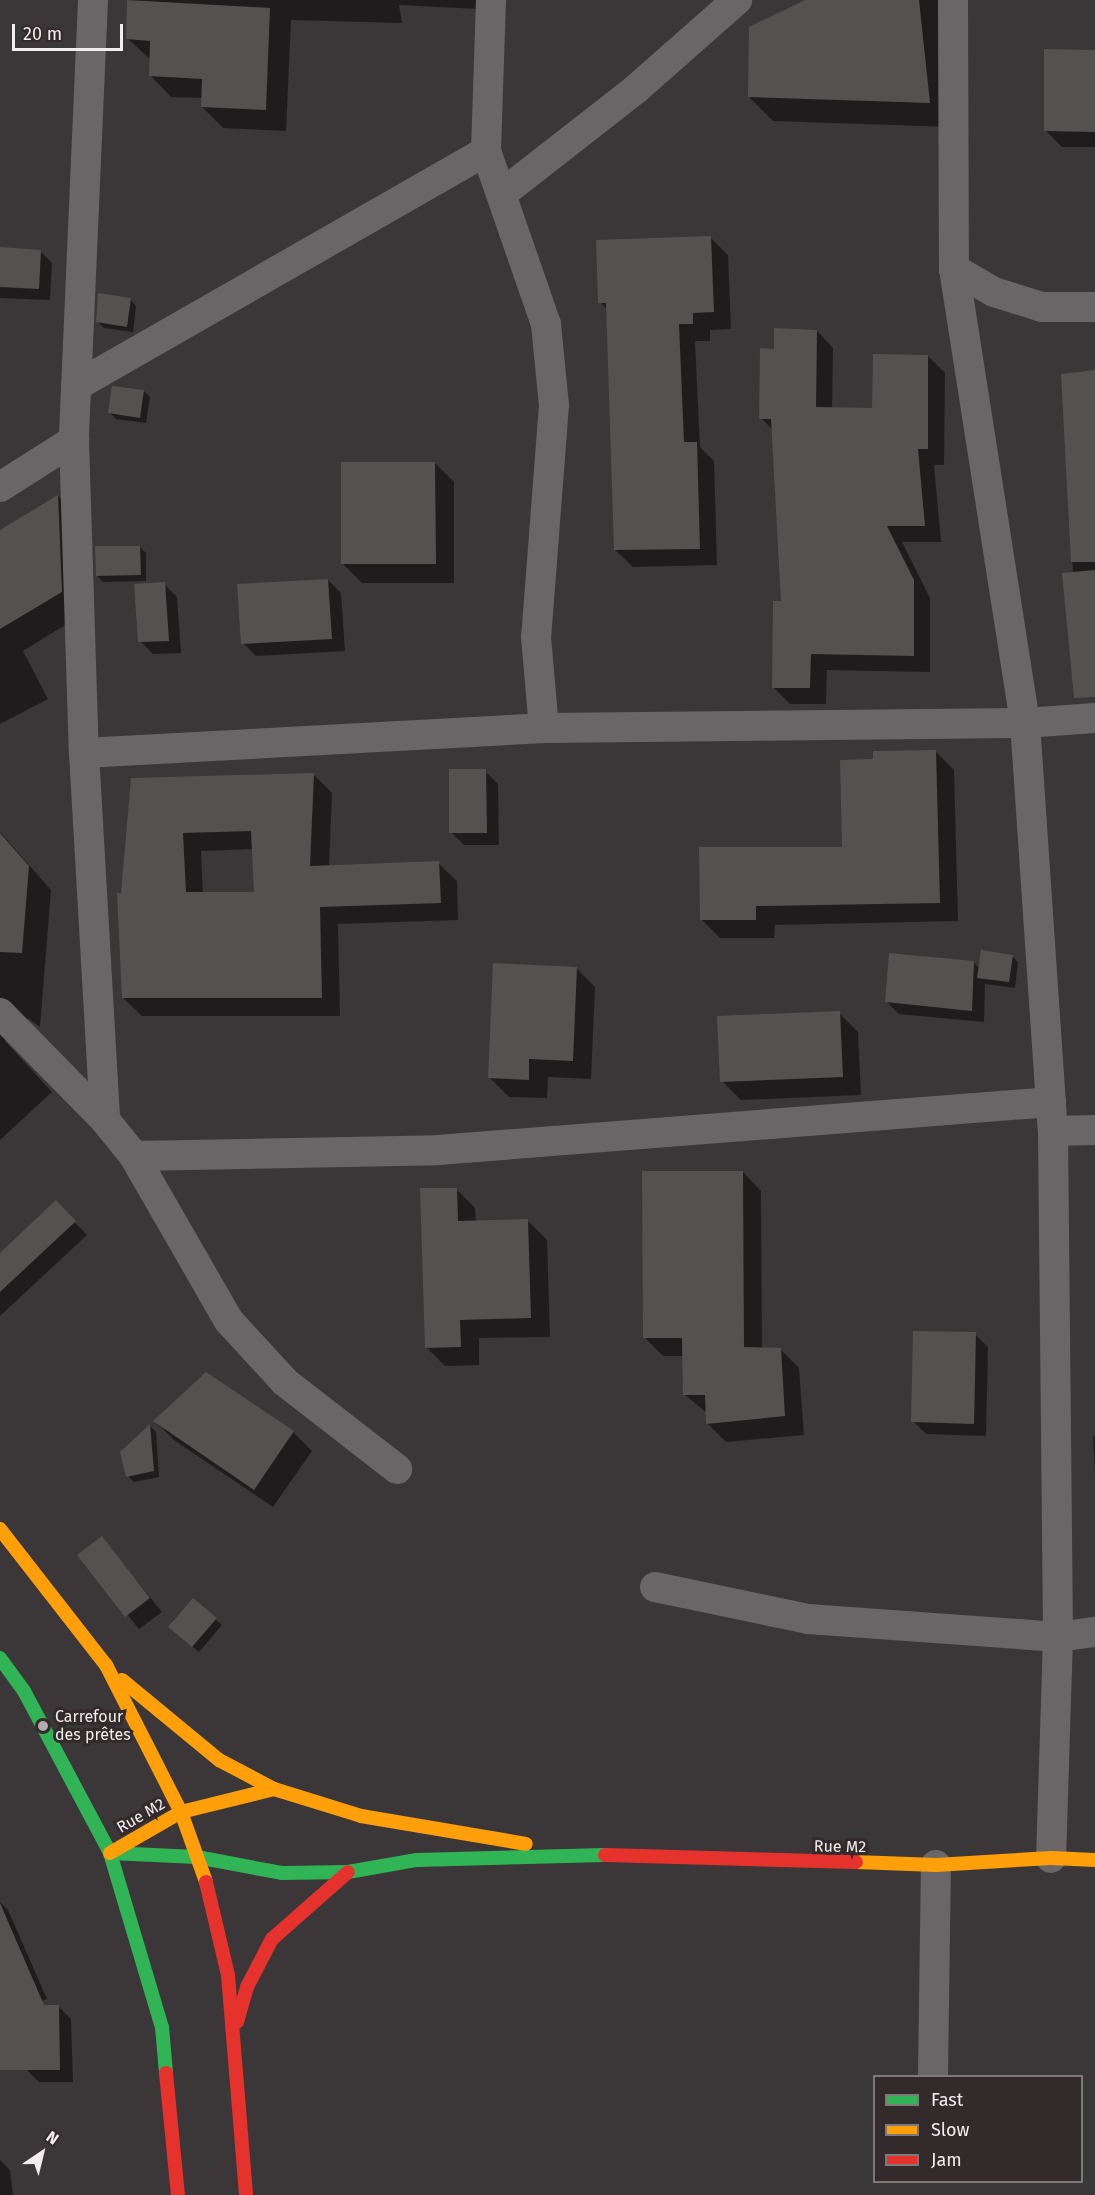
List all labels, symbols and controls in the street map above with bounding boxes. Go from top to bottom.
scale bar [15,12,126,50]
text: 20 m [23,23,62,45]
place label: Carrefour des prêtes [55,1707,131,1745]
marker: Carrefour des prêtes [36,1719,50,1733]
street label: Rue M2 [114,1795,168,1837]
street label: Rue M2 [814,1837,866,1857]
legend [873,2075,1083,2183]
text: Fast [931,2089,963,2111]
text: Slow [931,2119,969,2141]
north arrow [12,2123,72,2183]
text: N [43,2127,62,2149]
text: Jam [931,2149,962,2171]

